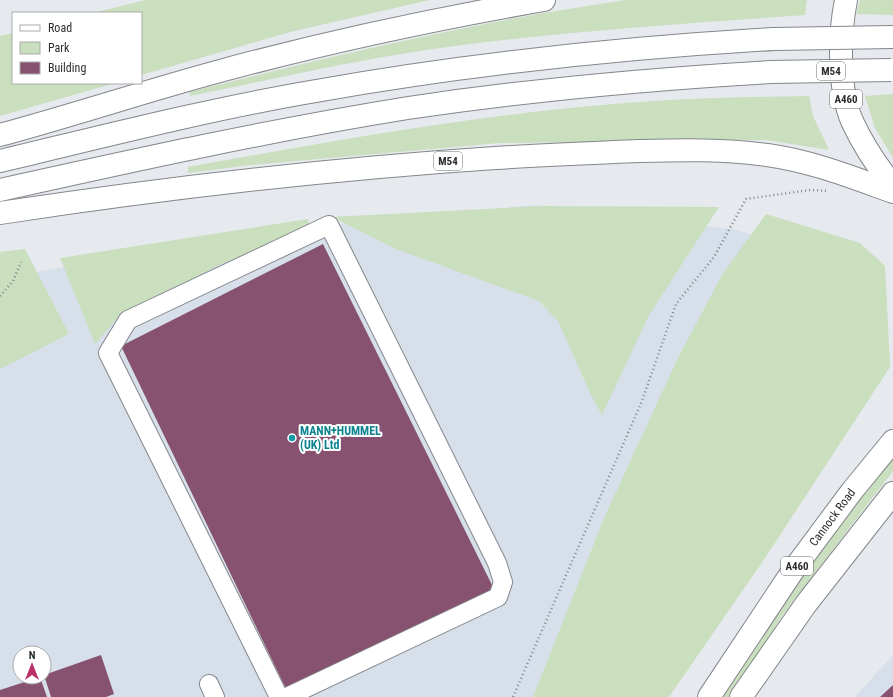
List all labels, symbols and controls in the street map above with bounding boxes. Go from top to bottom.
legend [12,12,142,84]
text: Road [48,21,72,35]
text: Park [48,41,70,55]
text: Building [48,61,86,75]
road number: M54 [817,62,845,80]
road number: A460 [830,90,862,108]
road number: M54 [434,152,462,170]
place label: MANN+HUMMEL (UK) Ltd [300,424,381,452]
marker: MANN+HUMMEL (UK) Ltd [287,433,297,443]
street label: Cannock Road [806,486,858,549]
road number: A460 [781,557,813,575]
north arrow [12,645,52,685]
text: N [29,649,36,662]

